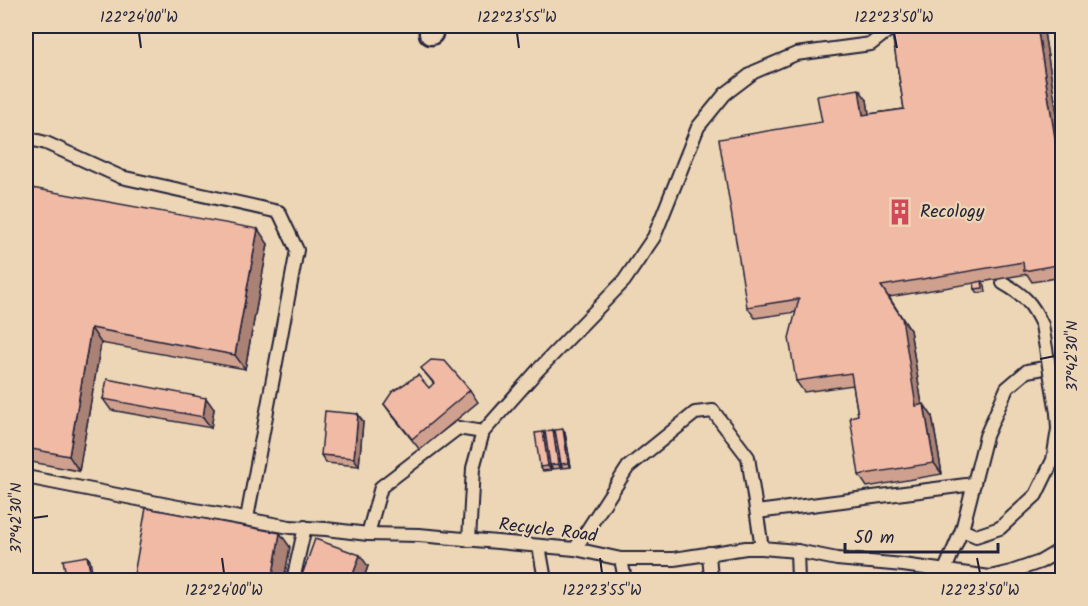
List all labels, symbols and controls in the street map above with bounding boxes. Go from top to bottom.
text: 122°24'00"W [100,6,178,30]
text: 122°23'55"W [477,6,557,30]
text: 122°23'50"W [855,6,934,30]
building icon: Recology [885,197,915,227]
place label: Recology [920,198,985,227]
text: 37°42'30"N [1061,321,1085,391]
text: 37°42'30"N [5,483,29,553]
street label: Recycle Road [497,511,600,552]
scale bar [845,516,998,554]
text: 50 m [854,524,894,553]
text: 122°24'00"W [185,579,263,603]
text: 122°23'55"W [562,579,642,603]
text: 122°23'50"W [941,579,1020,603]

